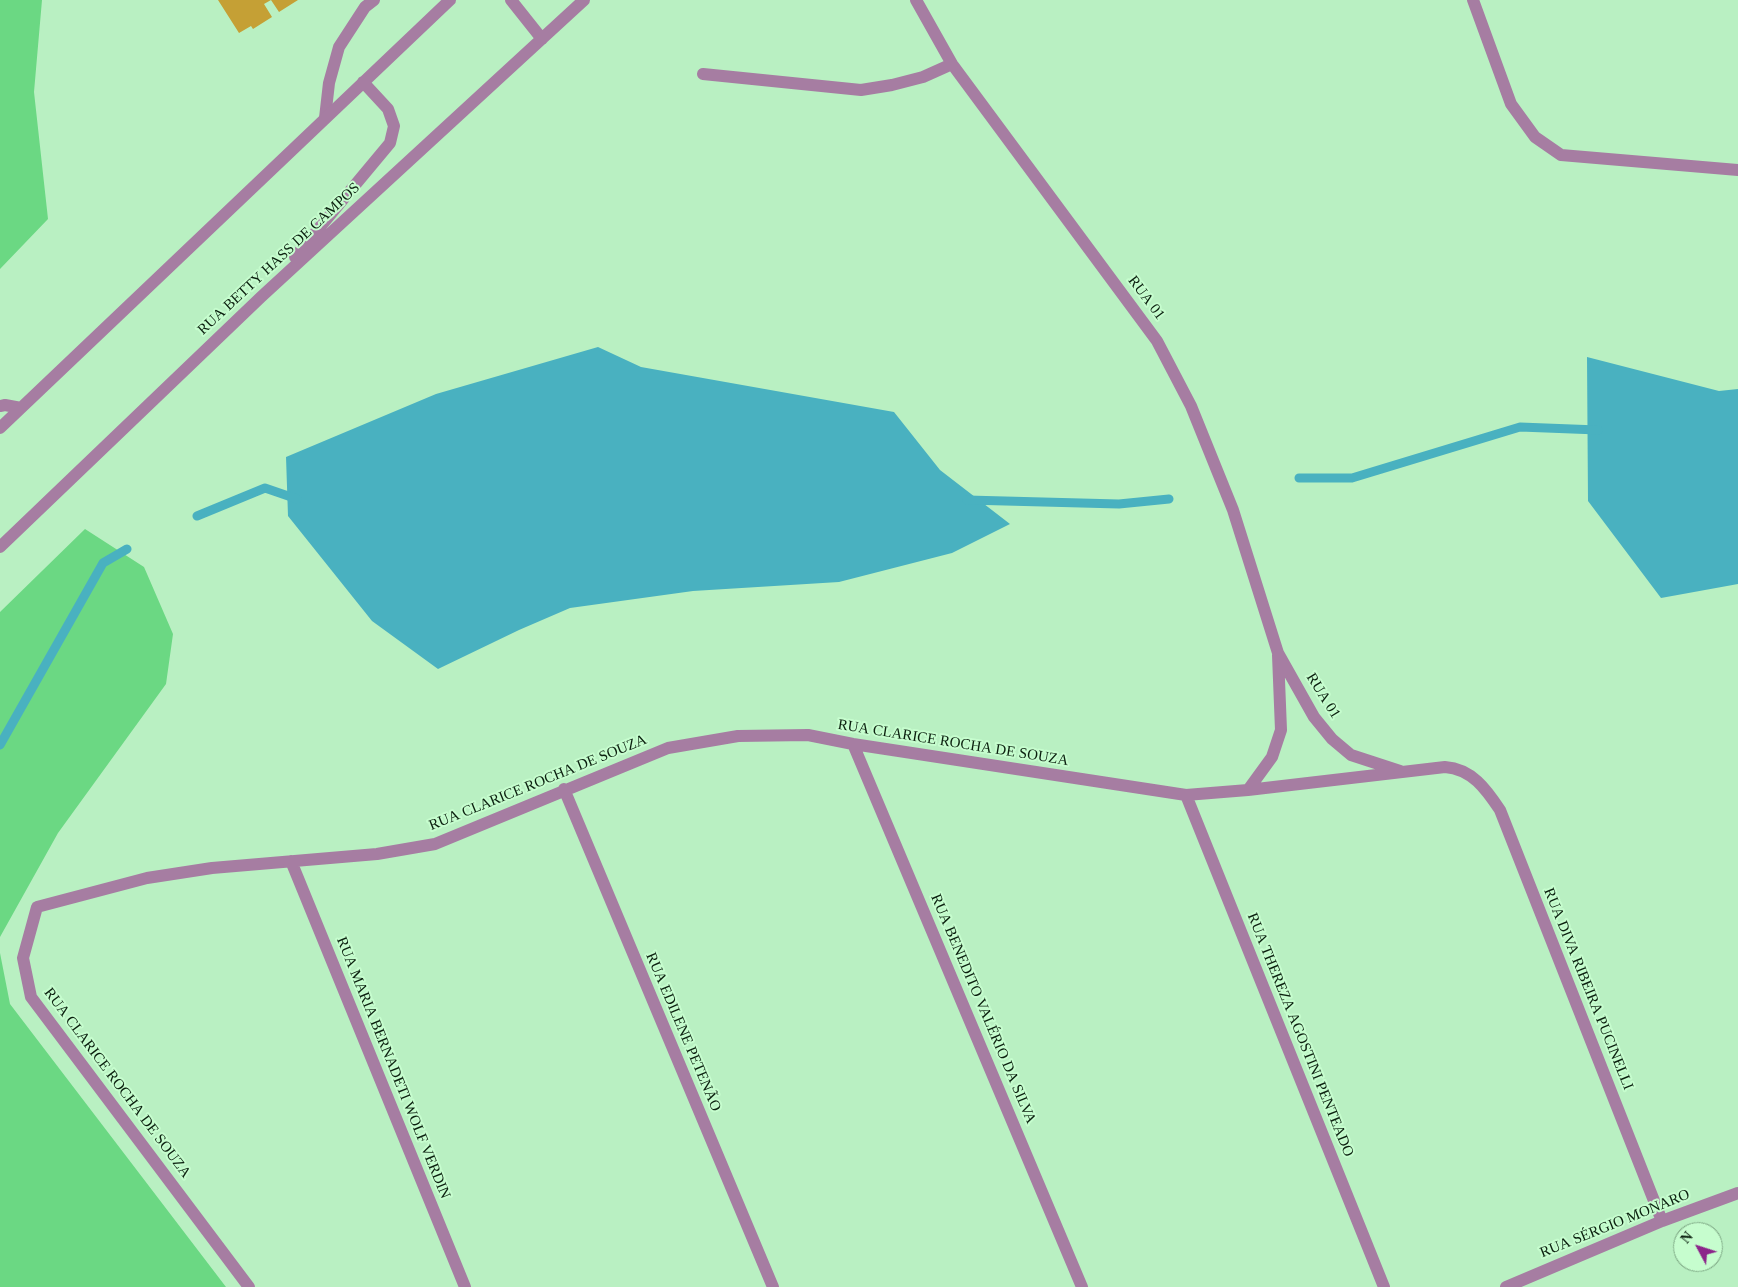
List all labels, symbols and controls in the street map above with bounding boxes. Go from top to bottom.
street label: RUA BETTY HASS DE CAMPOS [194,179,364,339]
street label: RUA 01 [1124,272,1168,324]
street label: RUA 01 [1302,670,1344,722]
street label: RUA CLARICE ROCHA DE SOUZA [836,716,1070,770]
street label: RUA CLARICE ROCHA DE SOUZA [426,731,650,835]
street label: RUA DIVA RIBEIRA PUCINELLI [1539,886,1637,1092]
street label: RUA BENEDITO VALÉRIO DA SILVA [926,891,1040,1127]
street label: RUA THEREZA AGOSTINI PENTEADO [1243,911,1357,1159]
street label: RUA MARIA BERNADETI WOLF VERDIN [332,934,454,1202]
street label: RUA EDILENE PETENÃO [641,950,725,1114]
street label: RUA CLARICE ROCHA DE SOUZA [40,984,194,1182]
street label: RUA SÉRGIO MONARO [1537,1186,1693,1262]
north arrow [1673,1222,1723,1272]

